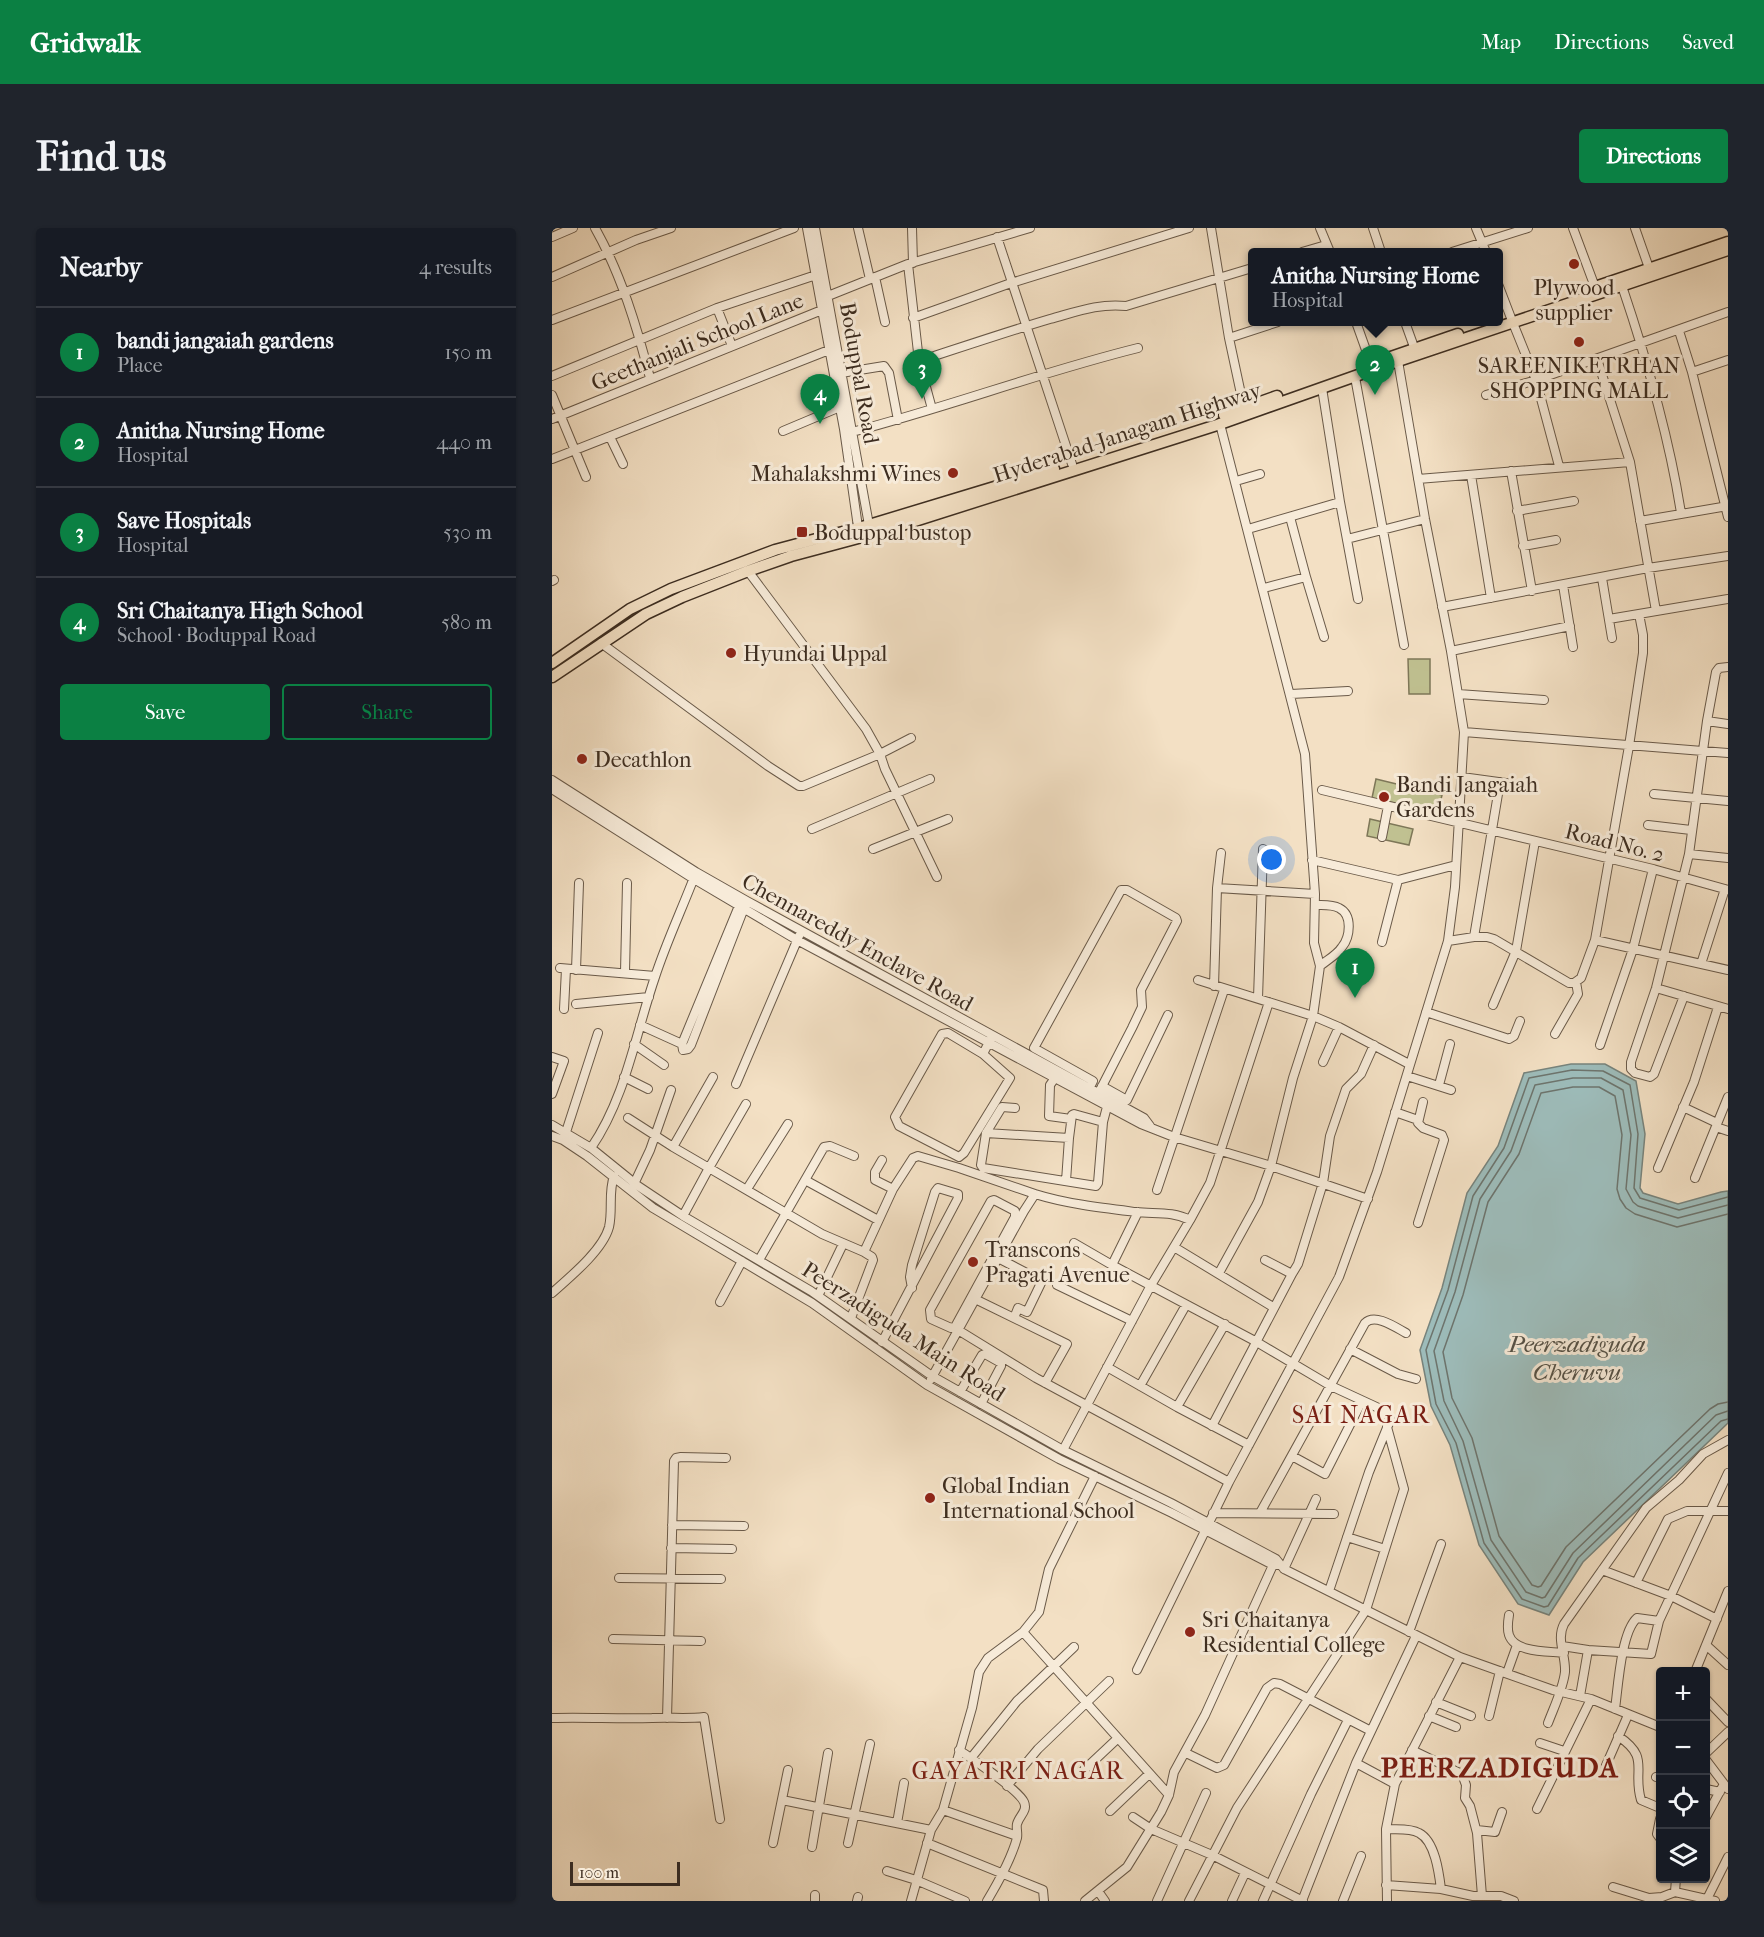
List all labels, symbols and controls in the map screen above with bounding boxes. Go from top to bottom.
text: Gridwalk [30,26,141,59]
text: Map [1481,30,1521,54]
text: Directions [1554,30,1649,54]
text: Saved [1682,30,1734,54]
button: Directions [1579,129,1728,183]
text: Find us [36,132,166,181]
popup [1248,248,1503,326]
text: Nearby [60,252,142,283]
text: 4 results [419,256,492,279]
marker: Plywood supplier [1567,257,1581,271]
text: Anitha Nursing Home [1272,263,1479,289]
place label: Plywood supplier [1534,275,1615,326]
street label: Geethanjali School Lane [587,287,807,396]
text: Hospital [1272,289,1343,312]
street label: Boduppal Road [834,300,884,447]
text: bandi jangaiah gardens [117,328,334,354]
marker: SAREENIKETRHAN SHOPPING MALL [1572,335,1586,349]
text: 1 [76,341,83,364]
text: 150 m [444,341,492,364]
pin: 2 [1356,346,1394,395]
pin: 3 [902,350,941,399]
place label: SAREENIKETRHAN SHOPPING MALL [1478,353,1680,404]
text: Place [117,354,163,377]
pin: 4 [800,374,840,424]
street label: Hyderabad-Janagam Highway [990,377,1266,489]
text: Anitha Nursing Home [117,418,325,444]
text: 2 [74,431,85,454]
text: 440 m [436,431,492,454]
text: Hospital [117,444,189,467]
place label: Mahalakshmi Wines [751,461,941,487]
marker: Mahalakshmi Wines [946,466,960,480]
text: Save Hospitals [117,508,251,534]
place label: Boduppal bustop [814,520,972,546]
text: 3 [75,521,84,544]
text: 530 m [443,521,492,544]
marker: Boduppal bustop [795,525,809,539]
text: Hospital [117,534,189,557]
text: Sri Chaitanya High School [117,598,363,624]
text: 4 [74,611,85,634]
text: 580 m [441,611,492,634]
text: School · Boduppal Road [117,624,316,647]
place label: Hyundai Uppal [743,641,887,667]
marker: Hyundai Uppal [724,646,738,660]
button: Save [60,684,270,740]
button: Share [282,684,492,740]
place label: Decathlon [594,747,692,773]
marker: Decathlon [575,752,589,766]
place label: Bandi Jangaiah Gardens [1396,772,1539,823]
marker: Bandi Jangaiah Gardens [1377,790,1391,804]
street label: Road No. 2 [1562,818,1667,868]
your location [1257,845,1286,874]
street label: Chennareddy Enclave Road [737,868,979,1018]
pin: 1 [1336,948,1374,998]
place label: Transcons Pragati Avenue [985,1237,1130,1288]
marker: Transcons Pragati Avenue [966,1255,980,1269]
street label: Peerzadiguda Main Road [797,1256,1011,1408]
water label: Peerzadiguda Cheruvu [1507,1330,1646,1386]
district label: SAI NAGAR [1292,1401,1430,1429]
place label: Global Indian International School [942,1473,1135,1524]
marker: Global Indian International School [923,1491,937,1505]
place label: Sri Chaitanya Residential College [1202,1607,1385,1658]
marker: Sri Chaitanya Residential College [1183,1625,1197,1639]
map controls [1656,1667,1710,1883]
button: + [1656,1667,1710,1721]
button: − [1656,1721,1710,1775]
district label: PEERZADIGUDA [1381,1751,1619,1784]
district label: GAYATRI NAGAR [912,1757,1125,1785]
button: locate [1656,1775,1710,1829]
button: layers [1656,1829,1710,1883]
scale bar [570,1859,680,1886]
text: 100 m [579,1863,619,1882]

